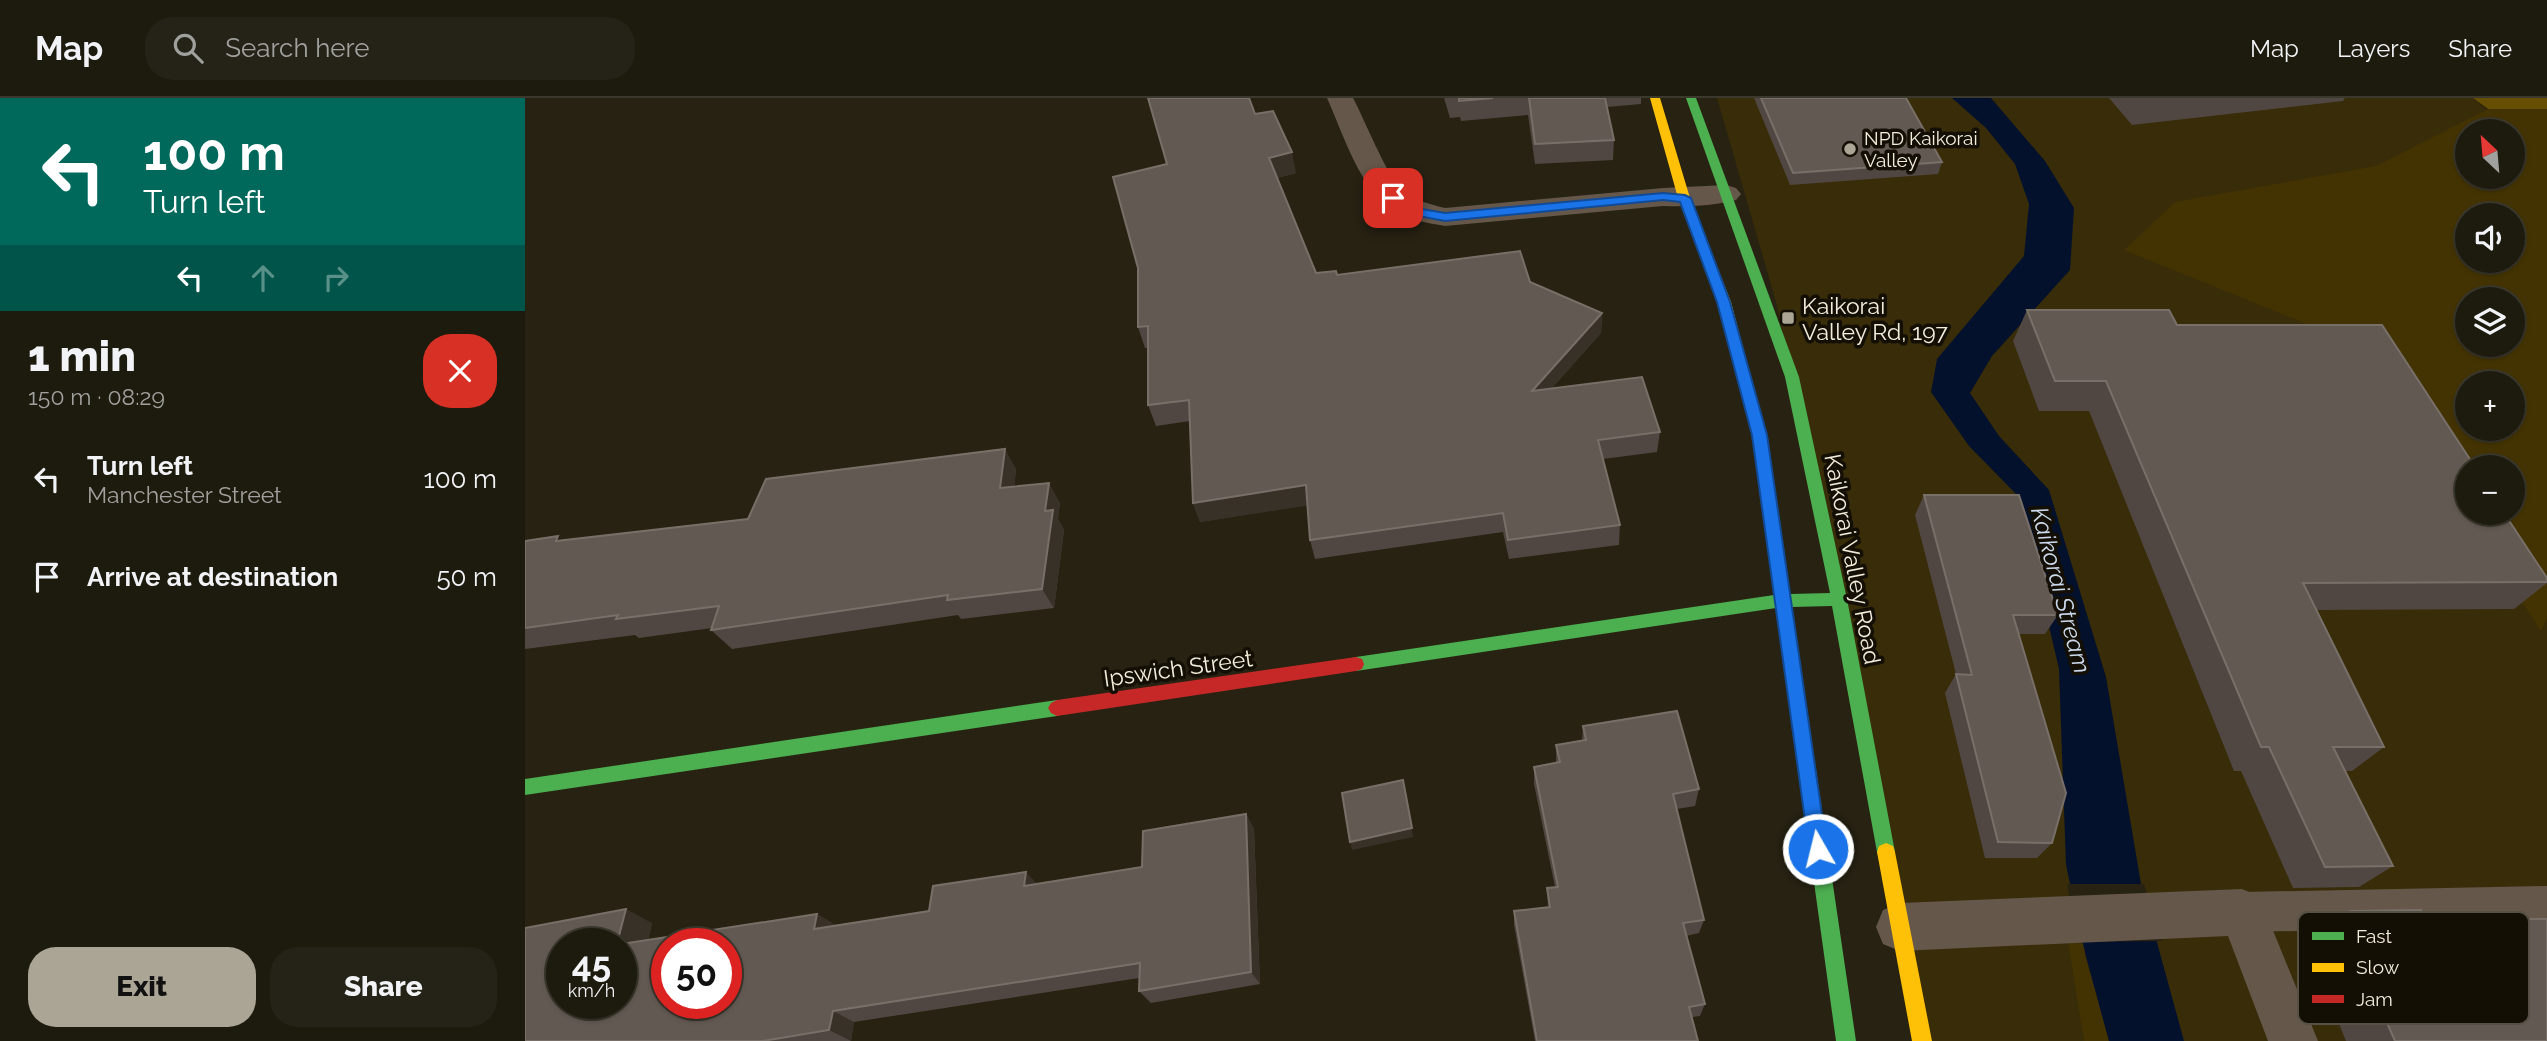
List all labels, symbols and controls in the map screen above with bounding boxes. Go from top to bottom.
search box [145,17,635,80]
text: Map [35,29,103,68]
icon: search [169,29,207,67]
text: Search here [225,33,370,63]
text: Map [2250,34,2299,63]
text: Layers [2337,34,2410,63]
text: Share [2448,34,2512,63]
north arrow [2455,119,2525,189]
map controls [2455,119,2525,525]
text: 100 m [143,124,285,181]
icon: left [28,126,119,217]
place label: NPD Kaikorai Valley [1864,127,1978,171]
marker: NPD Kaikorai Valley [1842,141,1858,157]
pin [1363,168,1423,228]
icon: arrive [1374,179,1412,217]
text: Turn left [143,183,265,220]
button: sound [2455,203,2525,273]
icon: left [171,259,209,297]
icon: ahead [244,259,282,297]
icon: right [317,259,355,297]
button: layers [2455,287,2525,357]
place label: Kaikorai Valley Rd, 197 [1802,292,1949,345]
marker: Kaikorai Valley Rd, 197 [1780,310,1796,326]
text: 1 min [28,332,136,381]
button: close [423,334,497,408]
button: + [2455,371,2525,441]
text: 150 m · 08:29 [28,383,165,410]
text: Turn left [87,451,193,481]
street label: Kaikorai Valley Road [1819,452,1887,666]
button: − [2455,455,2525,525]
icon: left [28,460,66,498]
text: 100 m [424,464,497,494]
text: Manchester Street [87,481,282,508]
water label: Kaikorai Stream [2025,504,2097,676]
icon: arrive [28,558,66,596]
text: Arrive at destination [87,562,338,592]
text: 50 m [436,562,497,592]
street label: Ipswich Street [1102,644,1255,692]
position arrow [1781,812,1855,886]
legend [2298,912,2529,1024]
text: Fast [2356,925,2392,947]
speed limit sign: 50 [651,928,742,1019]
text: 45 [572,944,611,985]
button: Exit [28,947,256,1027]
button: Share [270,947,497,1027]
text: Slow [2356,956,2400,978]
text: km/h [568,980,615,1001]
text: Jam [2356,988,2393,1010]

